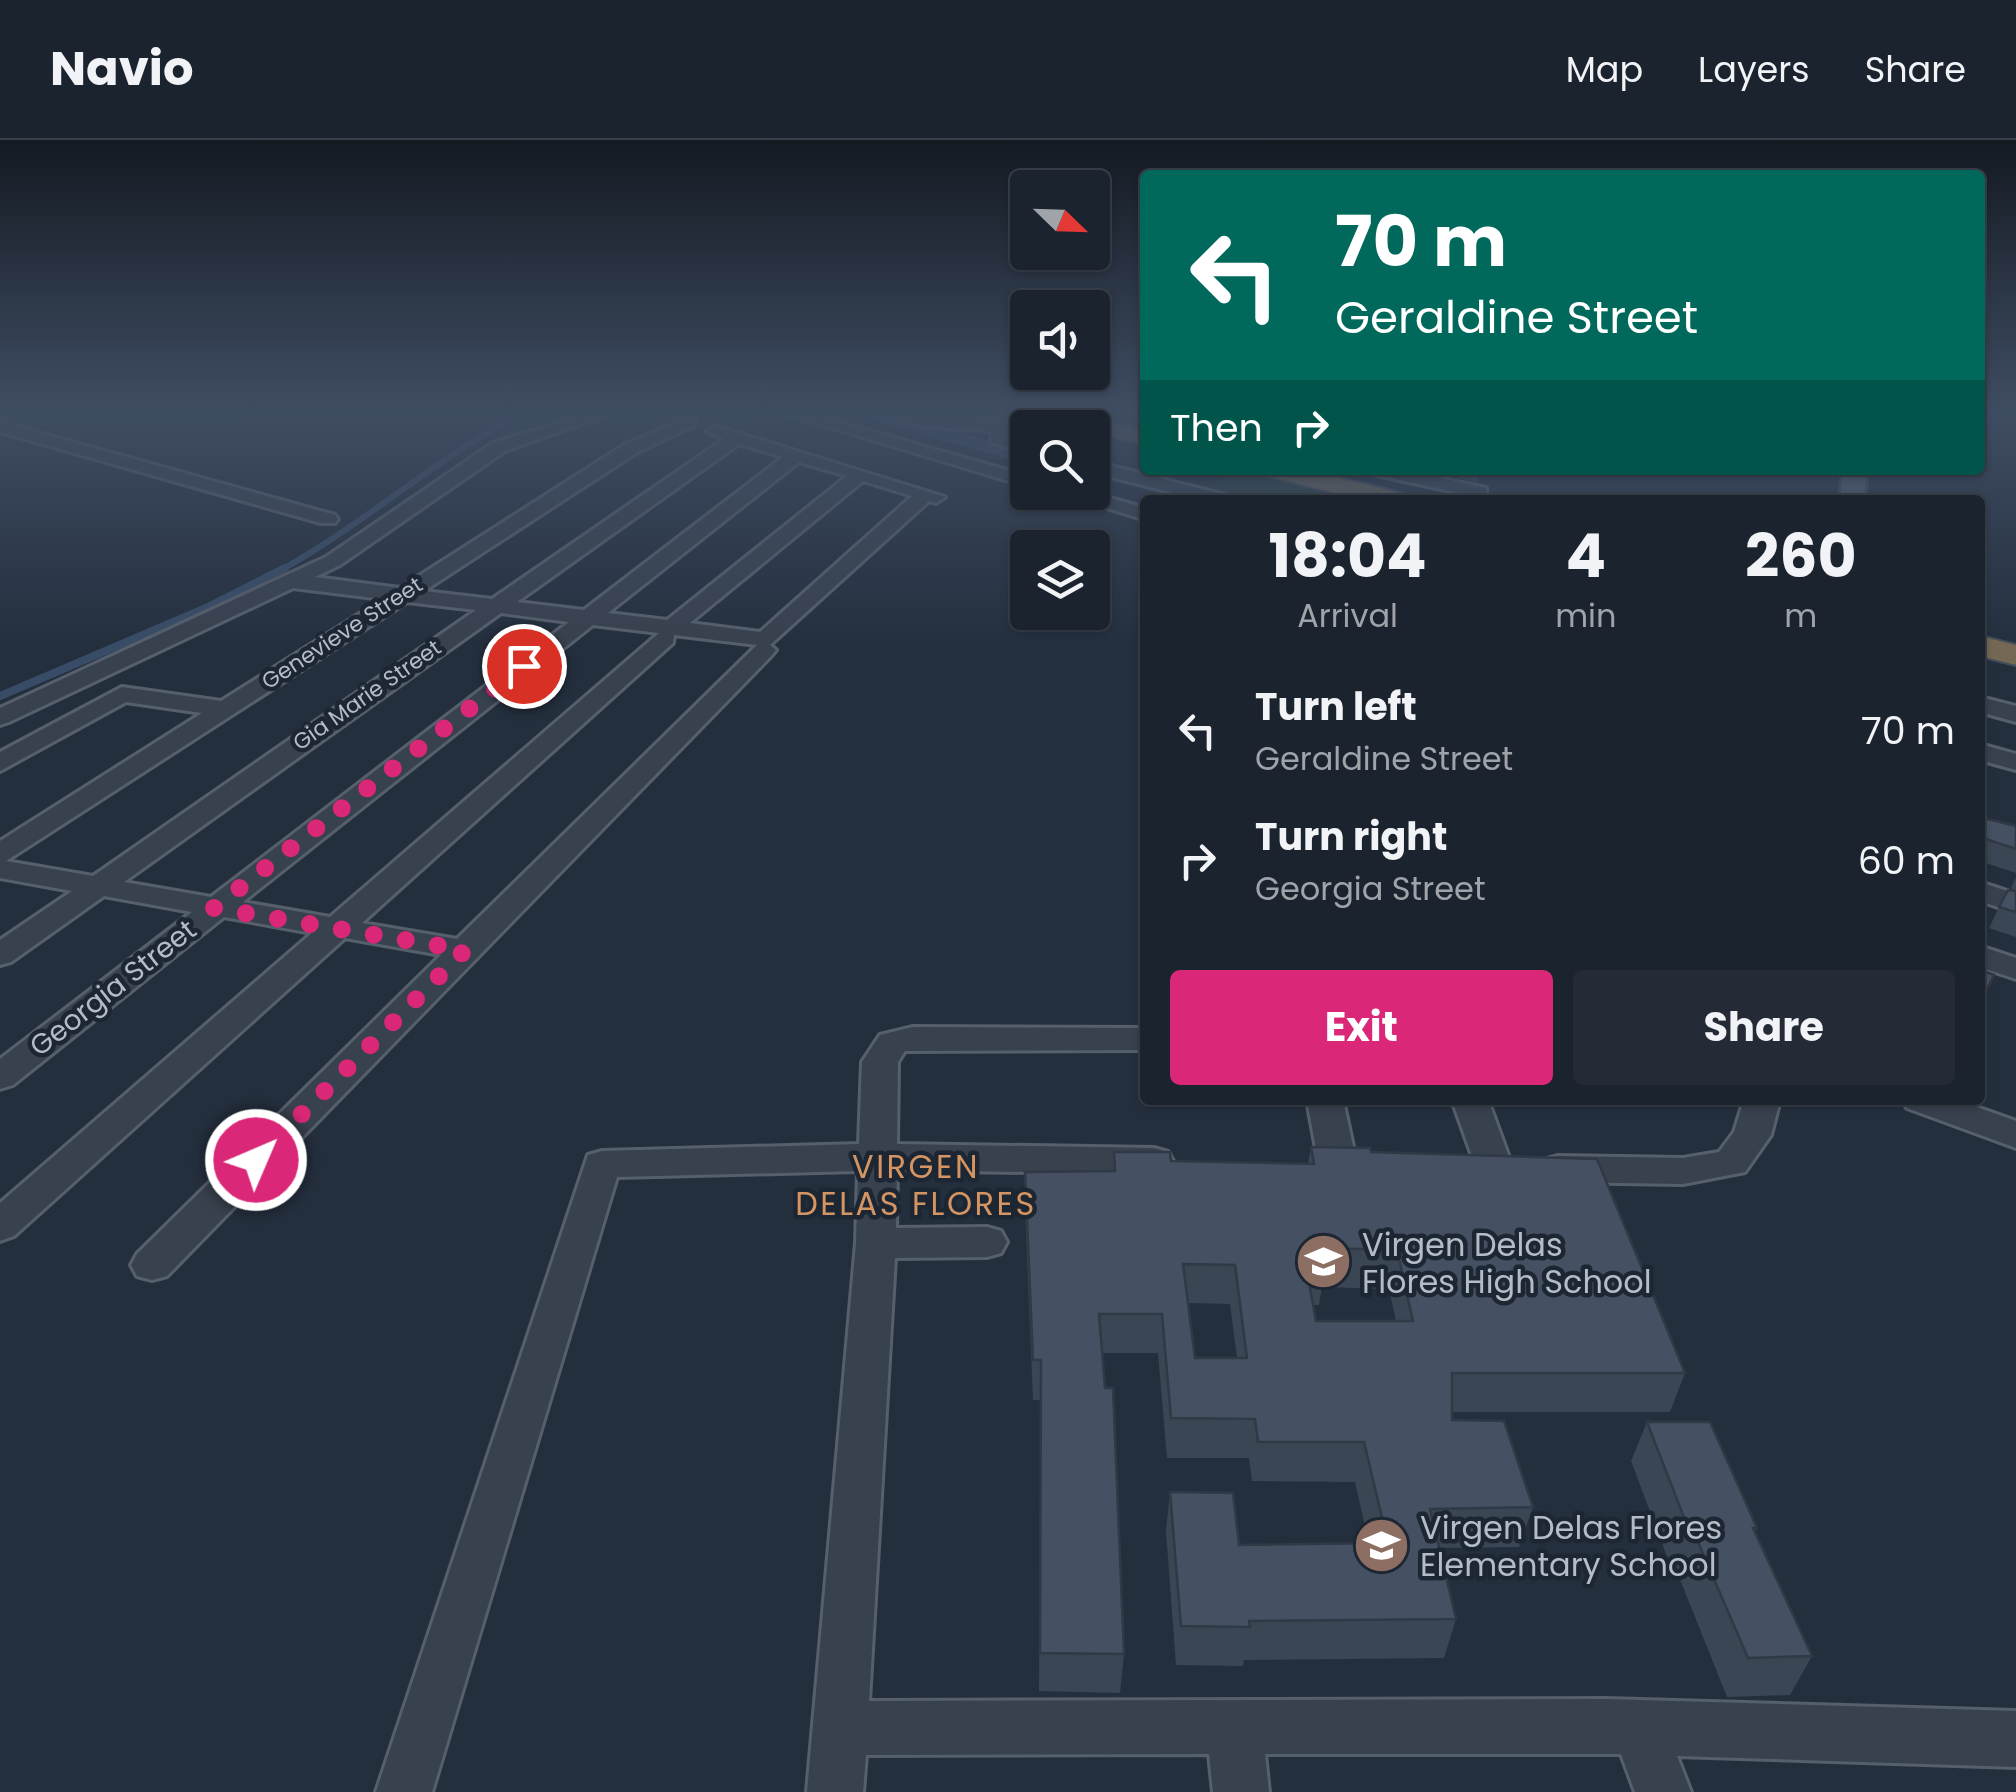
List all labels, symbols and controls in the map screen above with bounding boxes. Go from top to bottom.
text: Navio [50,35,193,102]
text: Map [1566,45,1643,94]
text: Layers [1698,45,1810,94]
text: Share [1865,45,1966,94]
north arrow [1010,170,1110,270]
map controls [1010,170,1110,630]
text: 70 m [1335,192,1507,291]
icon: left [1170,210,1300,340]
text: Geraldine Street [1335,286,1698,349]
button: sound [1010,290,1110,390]
icon: right [1283,400,1338,455]
text: Then [1170,401,1263,454]
button: search [1010,410,1110,510]
text: 18:04 [1268,514,1427,598]
text: 4 [1565,514,1606,598]
text: 260 [1745,514,1857,598]
button: layers [1010,530,1110,630]
street label: Genevieve Street [255,569,429,697]
text: Arrival [1297,593,1398,638]
text: min [1555,593,1616,638]
text: m [1784,593,1817,638]
pin [482,624,567,709]
street label: Gia Marie Street [287,632,447,758]
icon: arrive [497,639,552,694]
text: Turn left [1255,680,1417,733]
icon: left [1170,703,1225,758]
text: 70 m [1861,704,1955,757]
text: Geraldine Street [1255,736,1513,781]
text: Turn right [1255,810,1447,863]
icon: right [1170,833,1225,888]
text: 60 m [1858,834,1955,887]
text: Georgia Street [1255,866,1486,911]
street label: Georgia Street [22,911,204,1065]
button: Exit [1170,970,1553,1085]
button: Share [1573,970,1955,1085]
position arrow [204,1108,308,1212]
district label: VIRGEN DELAS FLORES [795,1144,1037,1226]
place label: Virgen Delas Flores High School [1362,1222,1652,1304]
school or university icon: Virgen Delas Flores High School [1293,1232,1353,1292]
place label: Virgen Delas Flores Elementary School [1420,1505,1722,1587]
school or university icon: Virgen Delas Flores Elementary School [1351,1515,1411,1575]

